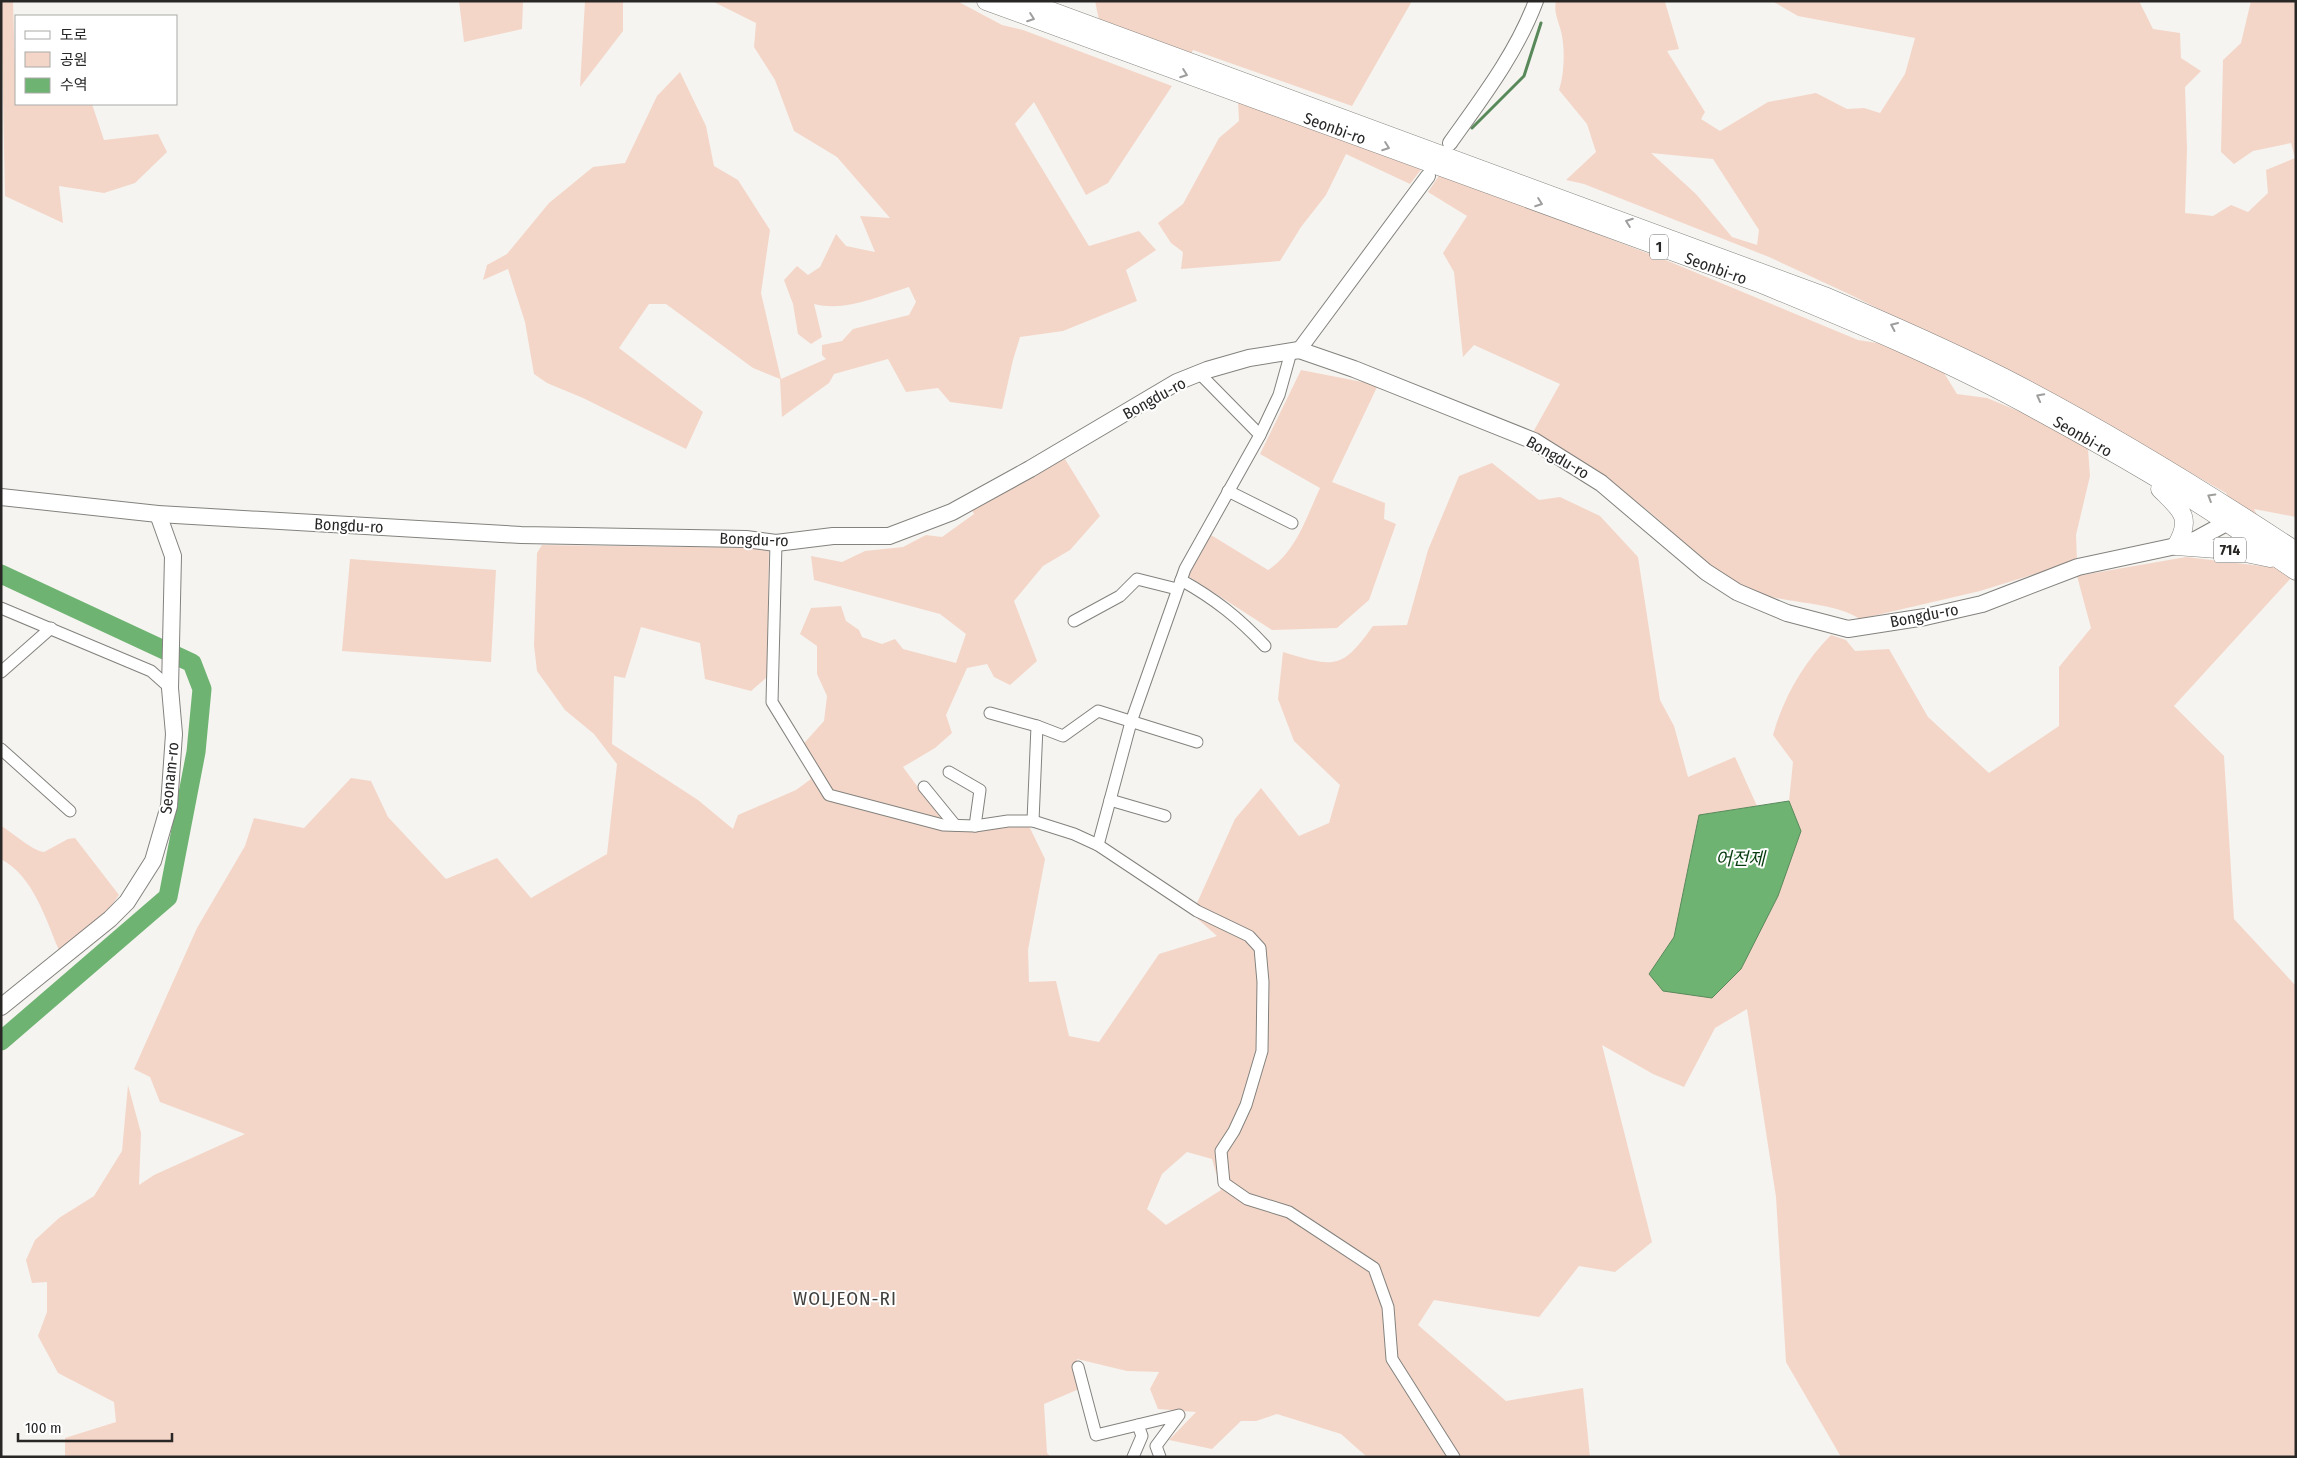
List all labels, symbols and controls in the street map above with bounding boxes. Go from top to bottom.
one-way arrow [1027,12,1035,22]
legend [15,15,178,105]
text: 도로 [60,26,88,44]
text: 공원 [60,51,88,69]
one-way arrow [1179,68,1188,78]
text: 수역 [60,76,88,94]
street label: Seonbi-ro [1301,108,1368,148]
one-way arrow [1382,141,1390,151]
one-way arrow [1534,197,1543,207]
one-way arrow [1625,218,1634,228]
road number: 1 [1650,234,1668,260]
street label: Seonbi-ro [1682,248,1749,288]
one-way arrow [1890,321,1899,332]
street label: Bongdu-ro [1119,373,1189,424]
one-way arrow [2036,393,2045,403]
street label: Seonbi-ro [2050,412,2116,461]
street label: Bongdu-ro [1523,432,1592,483]
one-way arrow [2207,493,2216,503]
street label: Bongdu-ro [314,514,384,537]
street label: Bongdu-ro [719,529,789,550]
road number: 714 [2214,538,2246,562]
street label: Bongdu-ro [1888,600,1960,631]
street label: Seonam-ro [156,741,183,815]
water label: 어전제 [1715,848,1767,870]
district label: WOLJEON-RI [793,1287,897,1310]
scale bar [18,1410,171,1442]
text: 100 m [25,1419,62,1437]

